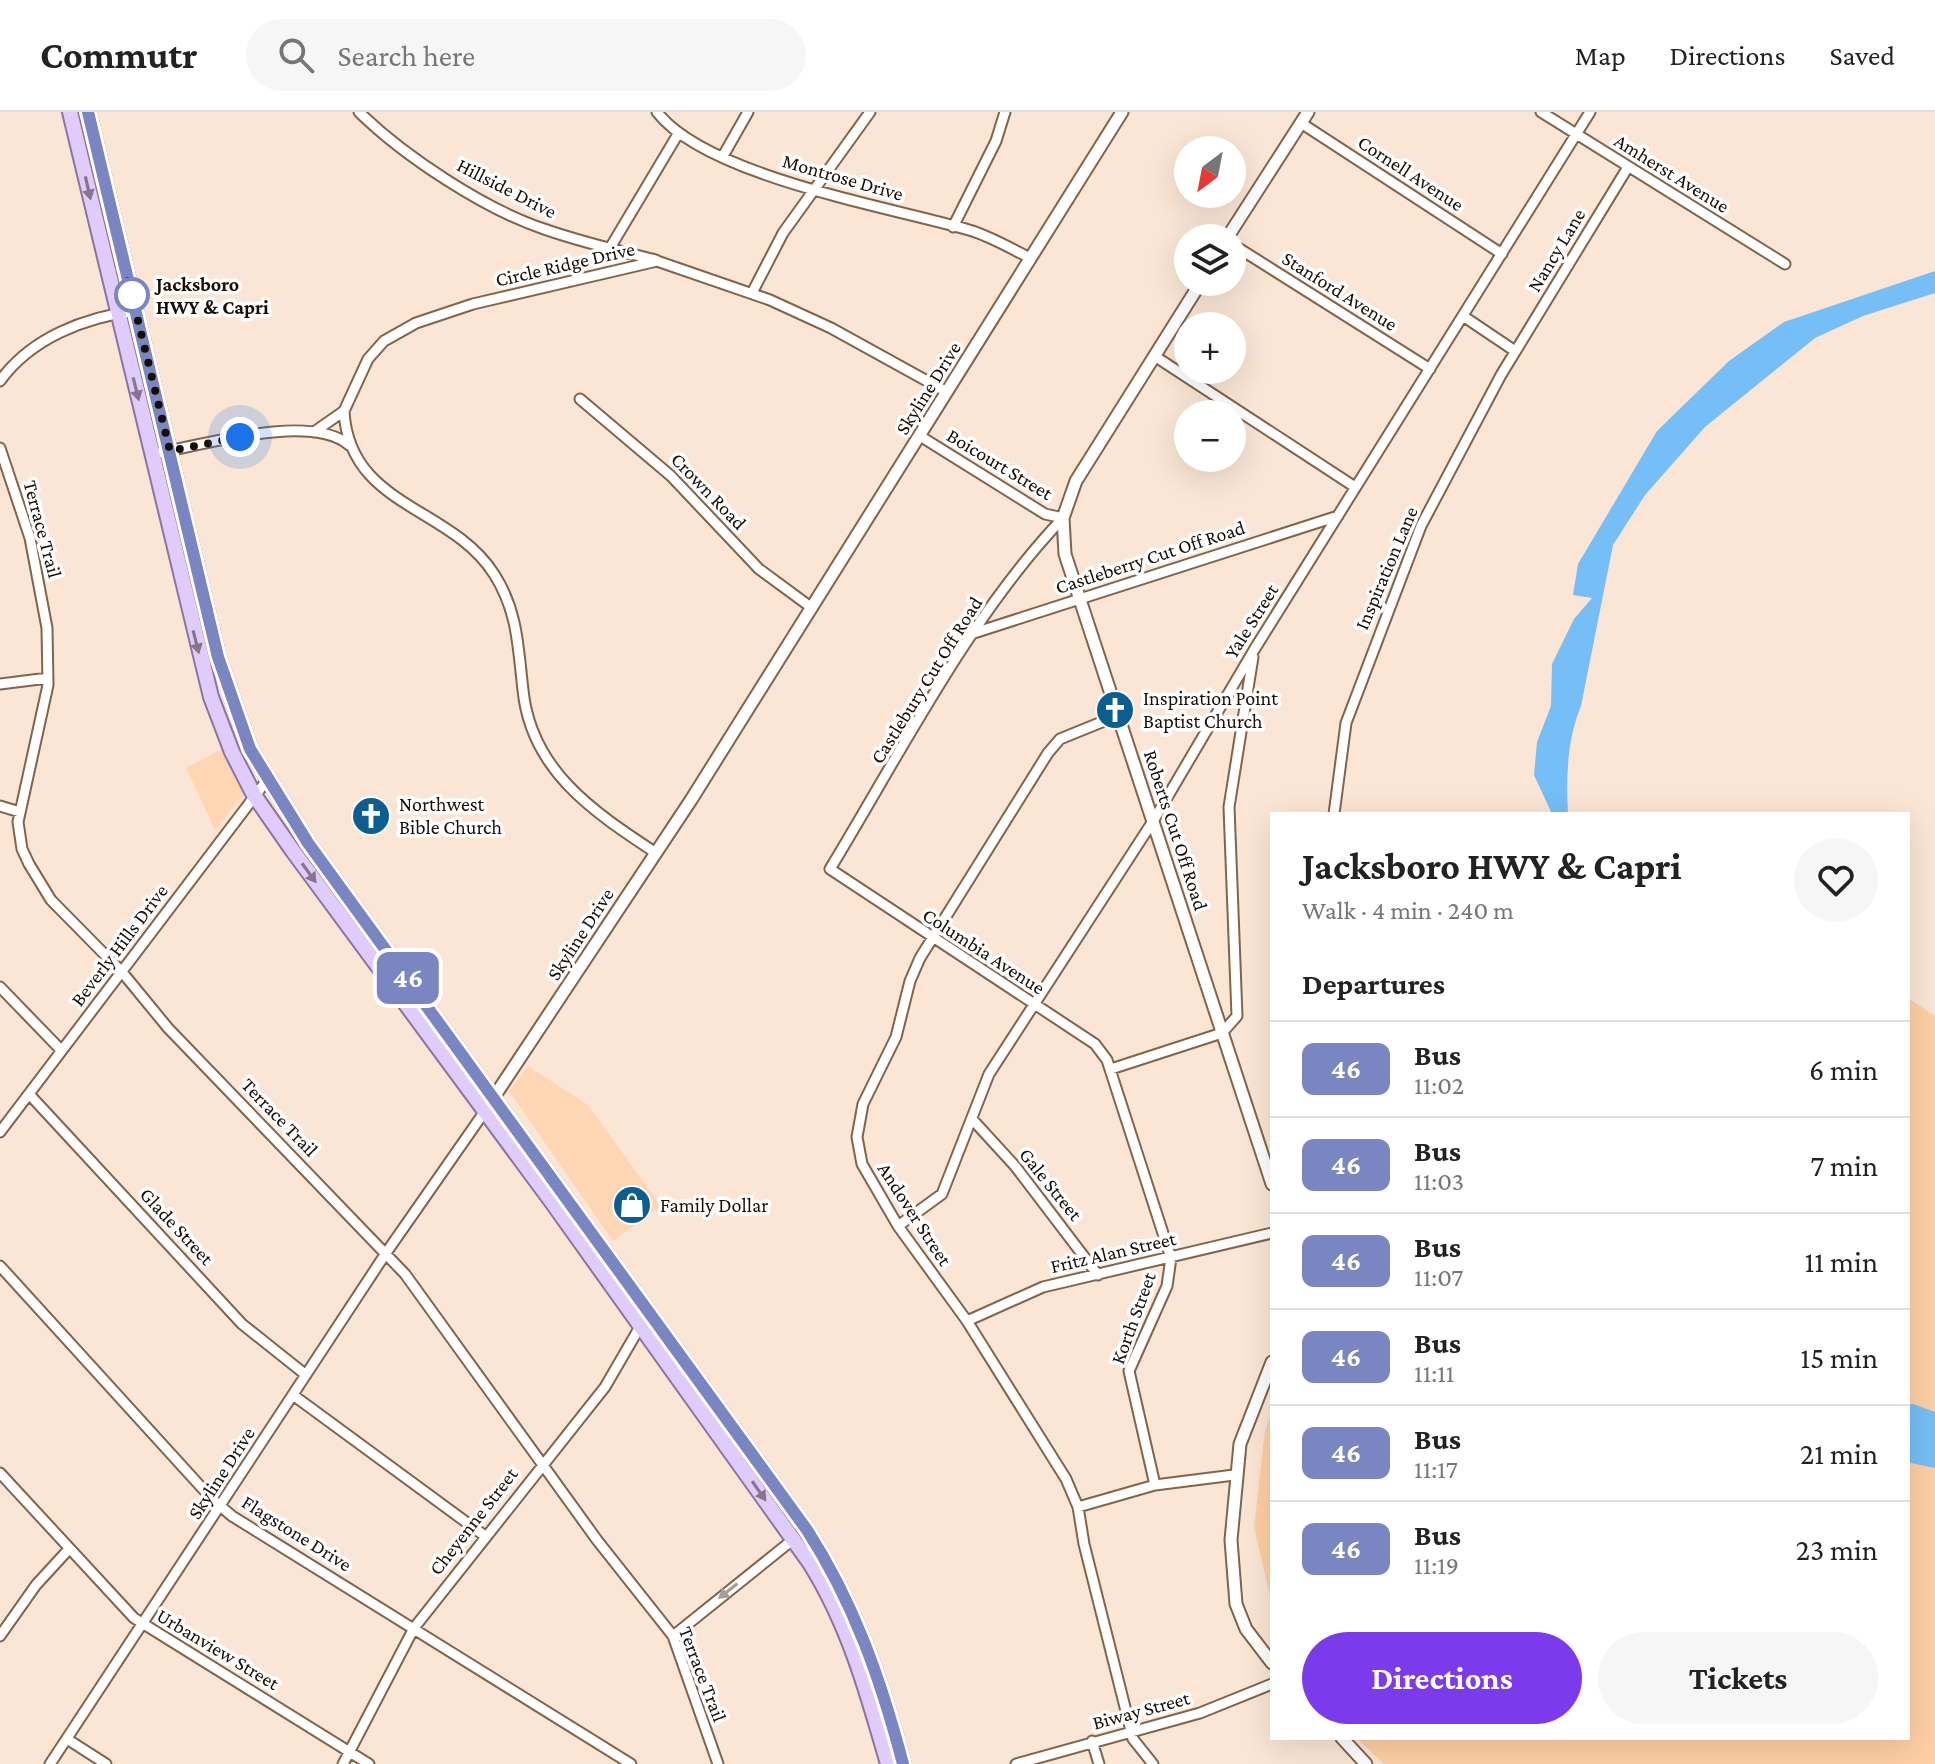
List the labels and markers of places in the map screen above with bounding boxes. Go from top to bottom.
place label: Jacksboro HWY & Capri [154,273,269,318]
marker: Jacksboro HWY & Capri [115,278,149,312]
place label: Inspiration Point Baptist Church [1143,687,1278,733]
church icon: Inspiration Point Baptist Church [1094,689,1136,731]
place label: Northwest Bible Church [399,793,502,838]
church icon: Northwest Bible Church [350,795,392,837]
shop icon: Family Dollar [611,1184,653,1226]
place label: Family Dollar [660,1194,768,1217]

